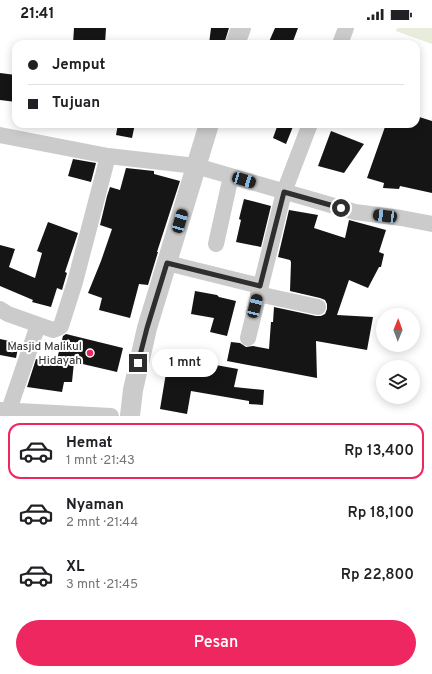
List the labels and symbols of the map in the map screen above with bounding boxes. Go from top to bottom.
car [231,171,257,189]
route start [332,199,350,217]
car [171,208,189,234]
car [372,209,398,223]
car [246,293,264,319]
north arrow [376,308,420,352]
place label: Masjid Malikul Hidayah [7,339,82,369]
marker: Masjid Malikul Hidayah [85,348,95,358]
callout: 1 mnt [152,349,218,377]
route end [129,354,147,372]

